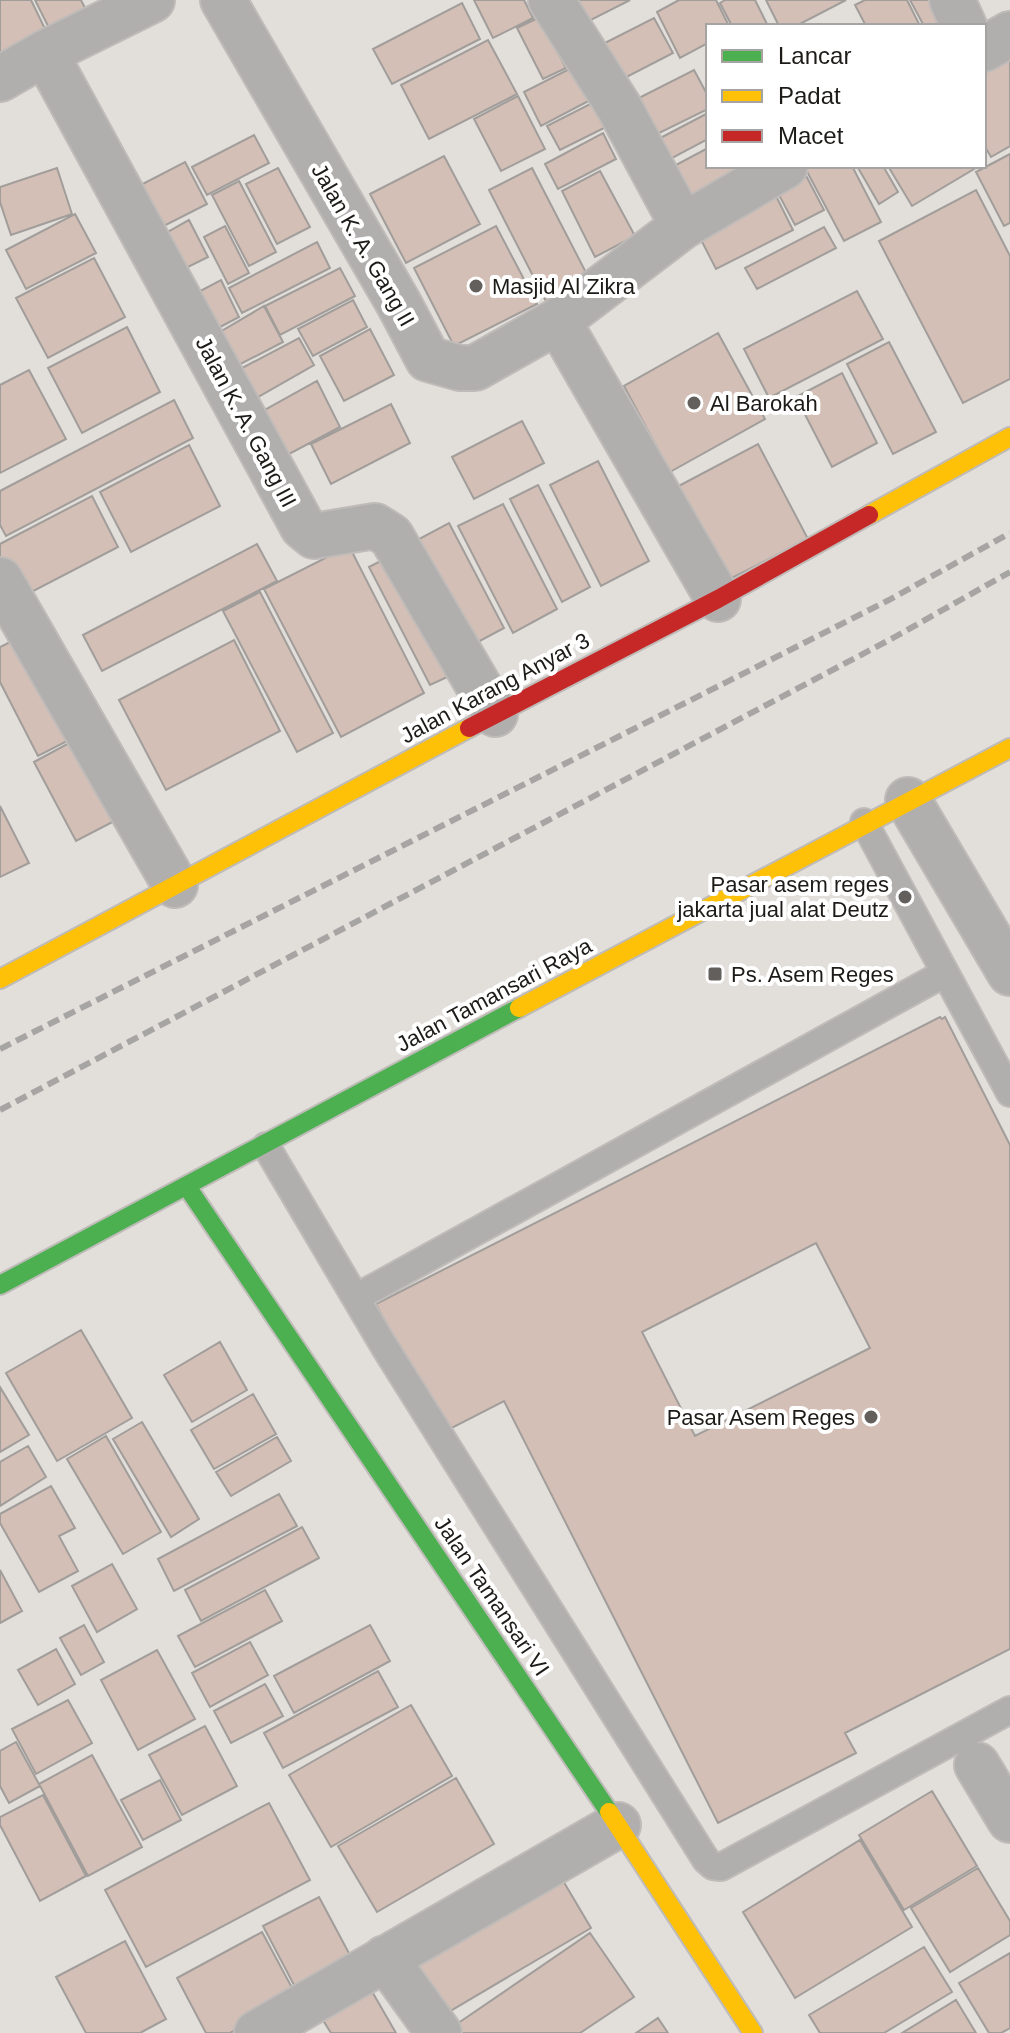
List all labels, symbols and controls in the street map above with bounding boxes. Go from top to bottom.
legend [706,24,986,168]
text: Lancar [778,42,851,69]
text: Padat [778,82,841,109]
text: Macet [778,122,844,149]
street label: Jalan K. A. Gang II [306,159,420,331]
place label: Masjid Al Zikra [492,274,636,299]
marker: Masjid Al Zikra [467,277,485,295]
street label: Jalan K. A. Gang III [190,332,302,512]
place label: Al Barokah [710,391,818,416]
marker: Al Barokah [685,394,703,412]
street label: Jalan Karang Anyar 3 [396,628,594,748]
place label: Pasar asem reges jakarta jual alat Deutz [676,872,889,922]
marker: Pasar asem reges jakarta jual alat Deutz [896,888,914,906]
street label: Jalan Tamansari Raya [392,933,596,1057]
place label: Ps. Asem Reges [731,962,894,987]
marker: Ps. Asem Reges [706,965,724,983]
place label: Pasar Asem Reges [667,1405,855,1430]
marker: Pasar Asem Reges [862,1408,880,1426]
street label: Jalan Tamansari VI [429,1512,555,1680]

